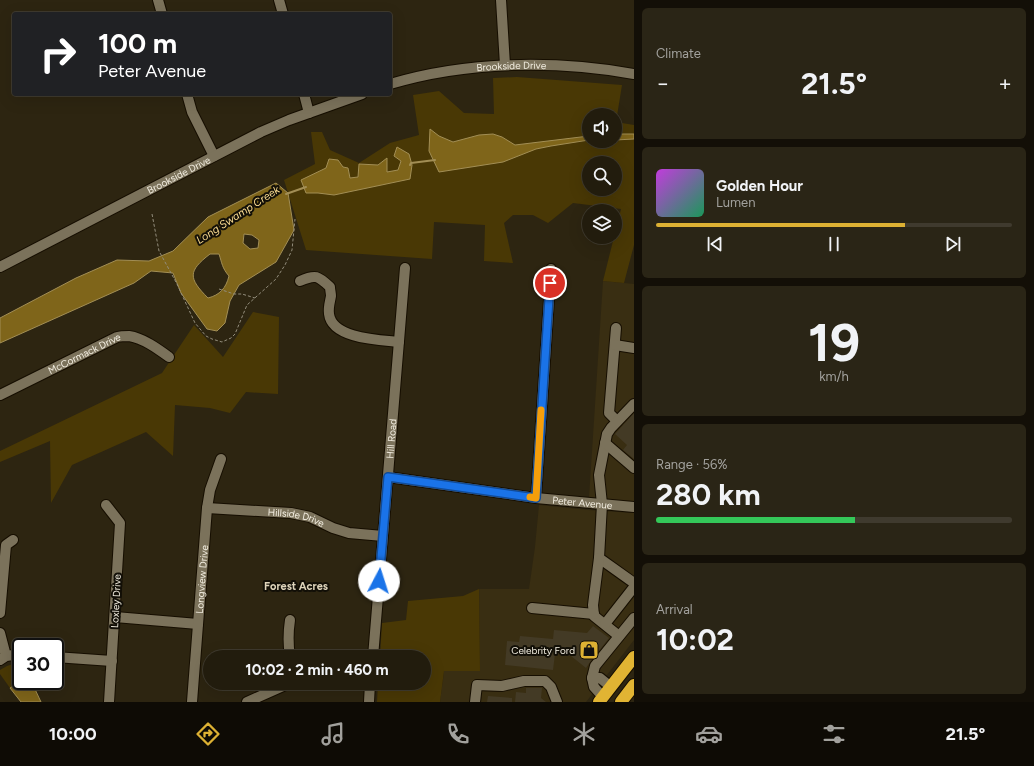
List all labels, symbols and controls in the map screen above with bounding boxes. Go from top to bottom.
text: 100 m [98,26,177,60]
icon: right [32,28,84,80]
text: Climate [656,46,701,61]
street label: Brookside Drive [476,58,547,74]
text: Peter Avenue [98,60,206,82]
text: 21.5° [801,65,867,102]
text: − [656,70,670,97]
text: + [998,70,1012,97]
map controls [582,108,622,244]
button: sound [582,108,622,148]
street label: Brookside Drive [144,153,213,197]
button: search [582,156,622,196]
text: Golden Hour [716,177,803,195]
water label: Long Swamp Creek [194,183,283,247]
text: Lumen [716,195,755,210]
button: layers [582,204,622,244]
icon: previous [704,233,726,255]
icon: pause [823,233,845,255]
icon: next [942,233,964,255]
pin [533,266,567,300]
icon: arrive [539,272,561,294]
text: 19 [808,312,860,374]
street label: McCormack Drive [46,330,122,377]
text: km/h [819,369,849,384]
street label: Hill Road [383,418,399,459]
text: Range · 56% [656,457,728,472]
text: 280 km [656,476,761,513]
street label: Peter Avenue [552,493,613,512]
street label: Hillside Drive [267,505,327,530]
street label: Longview Drive [192,544,211,614]
position arrow [358,560,400,602]
street label: Loxley Drive [108,573,124,628]
district label: Forest Acres [264,580,328,593]
text: Arrival [656,602,693,617]
text: 10:02 [656,621,734,658]
speed limit sign: 30 [12,638,64,690]
shop icon: Celebrity Ford [578,639,600,661]
place label: Celebrity Ford [511,644,575,657]
text: 10:02 · 2 min · 460 m [245,661,389,679]
icon: directions [194,720,222,748]
icon: music [319,720,347,748]
icon: phone [444,720,472,748]
icon: climate [570,720,598,748]
icon: car [695,720,723,748]
icon: filters [820,720,848,748]
text: 10:00 [49,723,97,745]
text: 21.5° [946,723,985,745]

